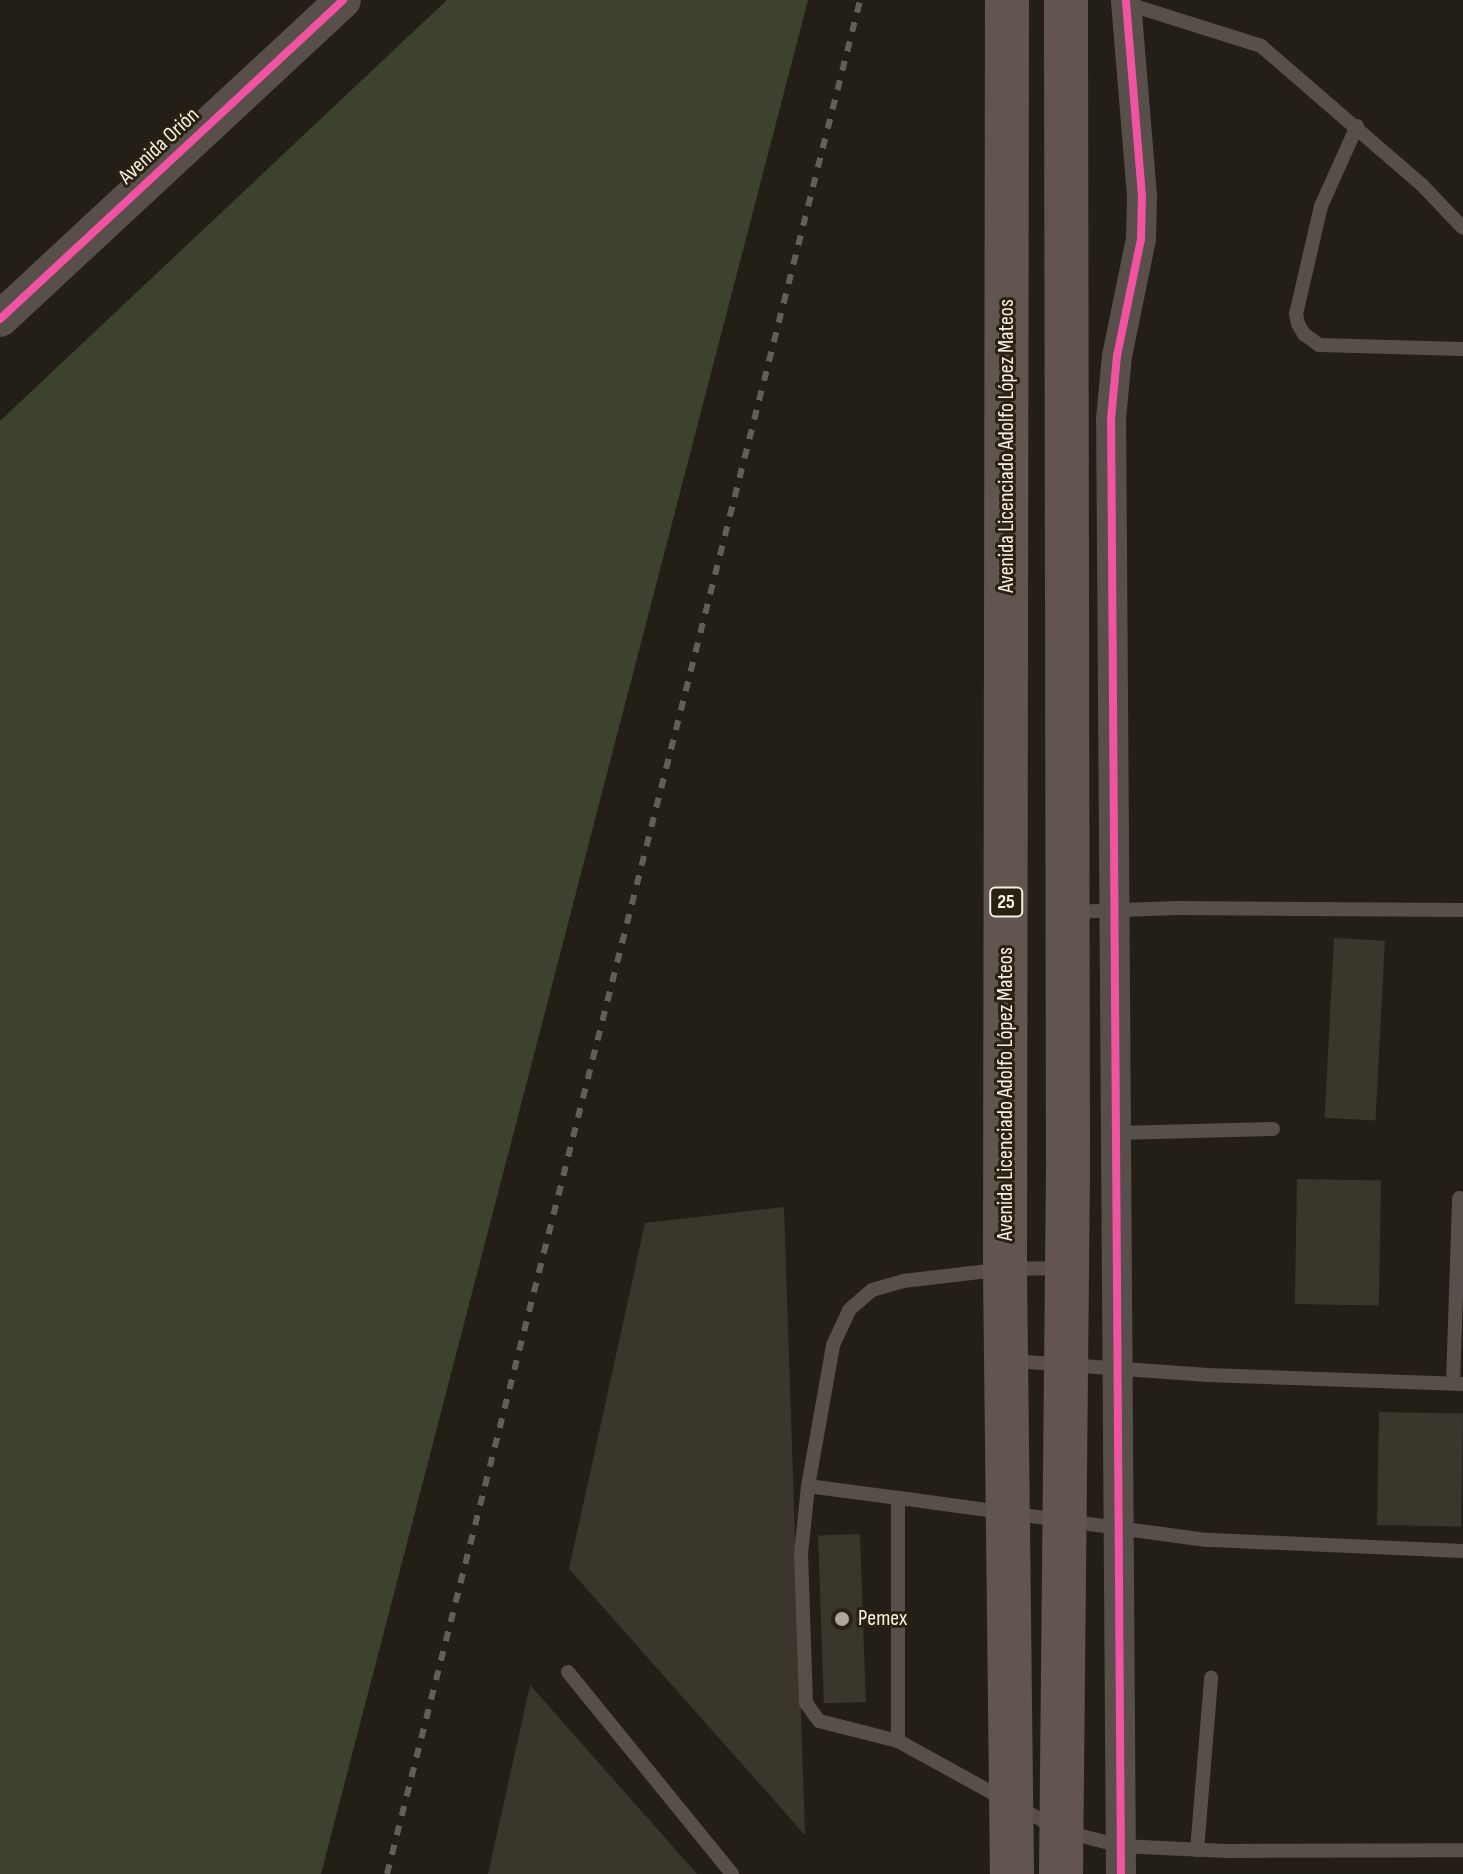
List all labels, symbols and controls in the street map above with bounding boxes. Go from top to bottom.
street label: Avenida Orión [113,102,205,190]
street label: Avenida Licenciado Adolfo López Mateos [994,299,1020,593]
road number: 25 [988,886,1024,918]
street label: Avenida Licenciado Adolfo López Mateos [993,947,1019,1241]
place label: Pemex [858,1606,907,1632]
marker: Pemex [833,1610,851,1628]

